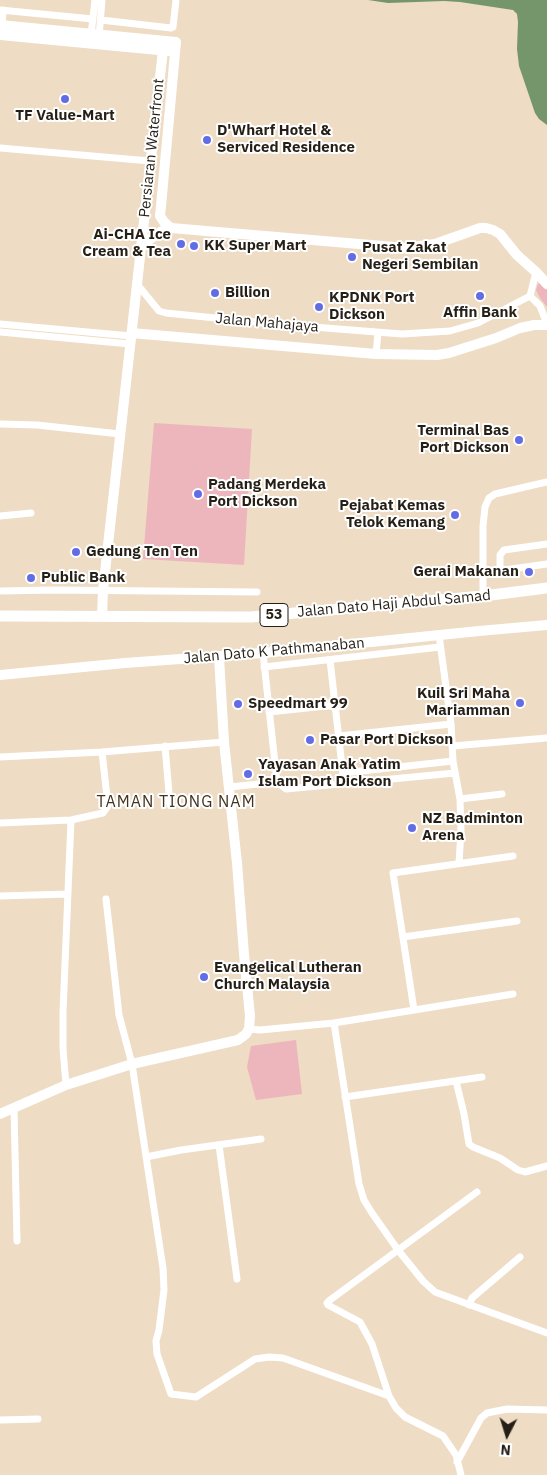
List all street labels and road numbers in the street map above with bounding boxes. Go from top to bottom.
street label: Persiaran Waterfront [136,78,168,218]
street label: Jalan Mahajaya [215,310,319,336]
street label: Jalan Dato Haji Abdul Samad [296,587,492,621]
road number: 53 [260,604,288,626]
street label: Jalan Dato K Pathmanaban [183,634,365,668]

